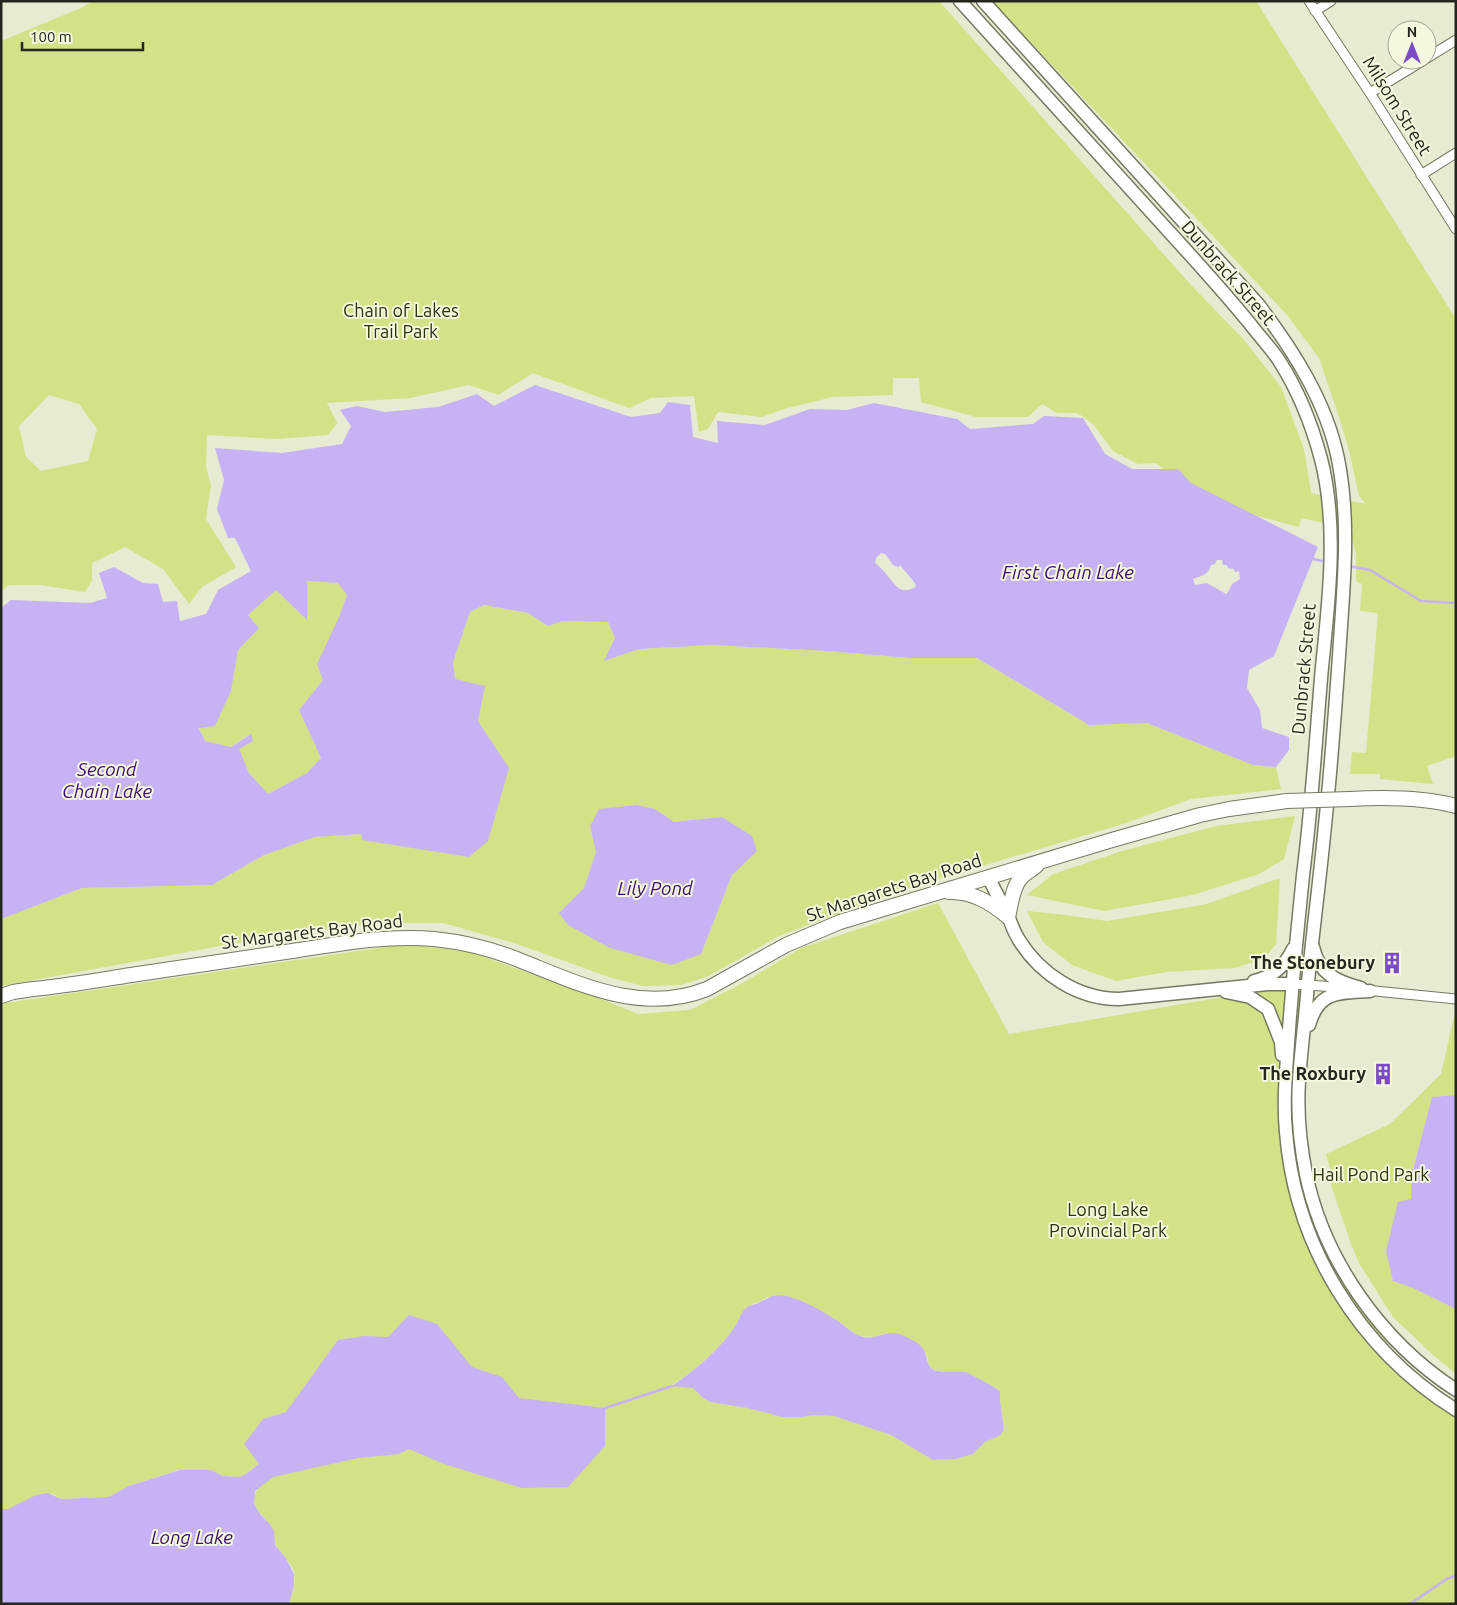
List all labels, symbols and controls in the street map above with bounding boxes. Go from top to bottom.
scale bar [22,20,144,52]
north arrow [1387,20,1437,70]
text: N [1407,24,1417,40]
text: 100 m [30,28,72,45]
street label: Milsom Street [1359,52,1436,159]
street label: Dunbrack Street [1178,216,1279,329]
park label: Chain of Lakes Trail Park [343,300,459,341]
water label: First Chain Lake [1002,561,1134,583]
street label: Dunbrack Street [1287,602,1319,735]
water label: Second Chain Lake [62,758,153,802]
street label: St Margarets Bay Road [804,849,984,925]
water label: Lily Pond [617,877,694,899]
street label: St Margarets Bay Road [220,910,404,952]
building icon: The Stonebury [1379,950,1405,976]
place label: The Stonebury [1251,952,1375,972]
building icon: The Roxbury [1370,1061,1396,1087]
place label: The Roxbury [1259,1063,1366,1083]
park label: Hail Pond Park [1313,1164,1429,1184]
park label: Long Lake Provincial Park [1049,1199,1167,1240]
water label: Long Lake [151,1526,233,1548]

